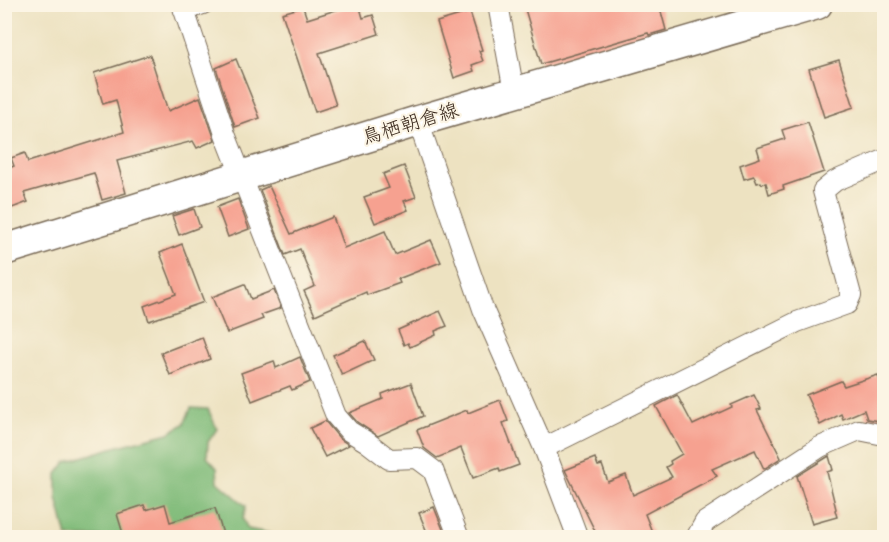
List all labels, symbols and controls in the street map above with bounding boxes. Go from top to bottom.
street label: 鳥栖朝倉線 [358,93,462,151]

